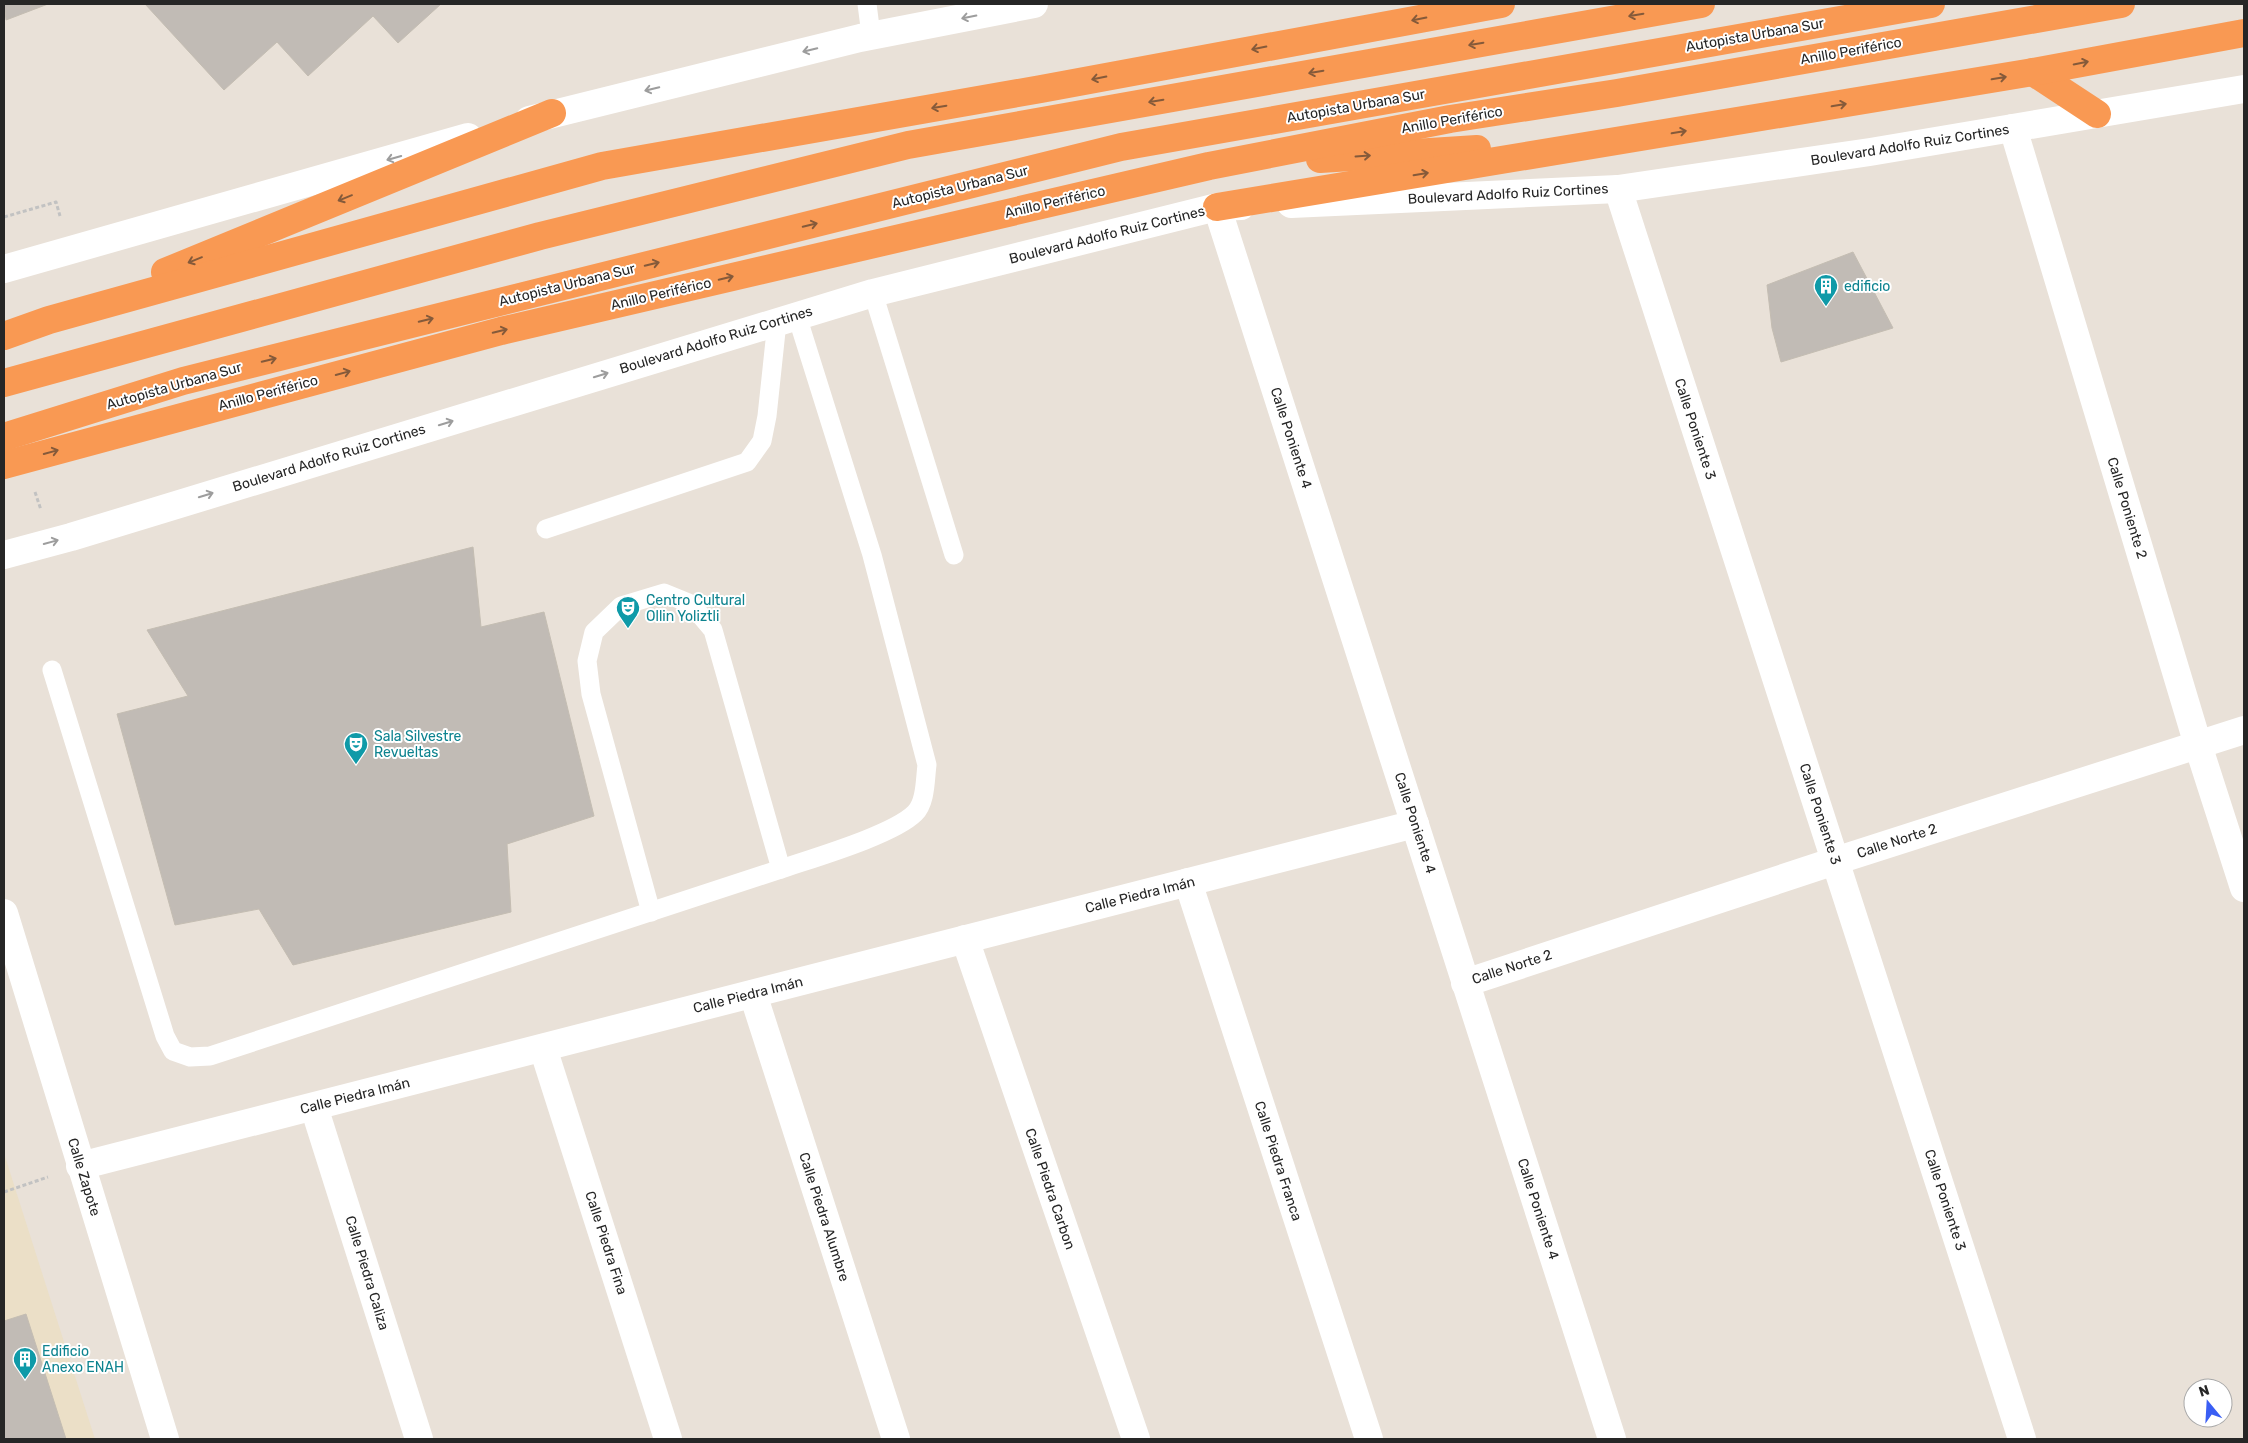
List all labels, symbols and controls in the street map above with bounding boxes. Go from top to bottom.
one-way arrow [1629,11,1645,21]
one-way arrow [962,12,978,22]
one-way arrow [1411,14,1427,24]
street label: Autopista Urbana Sur [1685,14,1826,56]
street label: Anillo Periférico [1799,34,1903,68]
one-way arrow [1469,39,1485,49]
one-way arrow [1251,44,1267,54]
one-way arrow [803,46,819,56]
one-way arrow [2073,58,2089,68]
one-way arrow [1309,68,1325,78]
one-way arrow [1991,72,2007,82]
one-way arrow [1092,74,1108,83]
one-way arrow [645,85,661,94]
street label: Autopista Urbana Sur [1286,85,1427,127]
one-way arrow [1149,97,1165,107]
one-way arrow [1831,99,1847,109]
one-way arrow [932,102,948,112]
street label: Anillo Periférico [1400,103,1504,137]
street label: Boulevard Adolfo Ruiz Cortines [1809,121,2011,169]
one-way arrow [1670,126,1686,136]
one-way arrow [1354,152,1370,161]
one-way arrow [386,154,402,164]
street label: Autopista Urbana Sur [890,162,1031,212]
one-way arrow [1413,169,1429,179]
street label: Boulevard Adolfo Ruiz Cortines [1407,180,1609,208]
street label: Anillo Periférico [1003,182,1107,222]
one-way arrow [338,194,353,204]
street label: Boulevard Adolfo Ruiz Cortines [1007,202,1207,268]
one-way arrow [801,220,817,229]
one-way arrow [188,256,203,265]
one-way arrow [644,259,660,268]
street label: Autopista Urbana Sur [497,260,638,310]
one-way arrow [718,273,734,282]
building icon: edificio [1813,273,1839,307]
street label: Anillo Periférico [609,274,713,314]
place label: edificio [1844,278,1890,295]
street label: Boulevard Adolfo Ruiz Cortines [617,303,815,377]
one-way arrow [418,315,434,324]
one-way arrow [491,326,507,336]
one-way arrow [260,354,276,364]
street label: Autopista Urbana Sur [104,358,244,413]
one-way arrow [335,368,351,378]
one-way arrow [593,370,609,380]
street label: Anillo Periférico [216,372,320,414]
street label: Calle Poniente 3 [1671,376,1719,482]
street label: Calle Poniente 4 [1267,385,1315,491]
one-way arrow [437,417,453,427]
street label: Boulevard Adolfo Ruiz Cortines [230,421,428,495]
one-way arrow [42,447,58,456]
street label: Calle Poniente 2 [2104,455,2150,561]
one-way arrow [198,490,214,500]
one-way arrow [42,537,58,546]
place label: Centro Cultural Ollin Yoliztli [646,592,745,625]
theatre icon: Centro Cultural Ollin Yoliztli [615,595,641,629]
place label: Sala Silvestre Revueltas [374,728,462,761]
theatre icon: Sala Silvestre Revueltas [343,731,369,765]
street label: Calle Poniente 3 [1796,761,1844,867]
street label: Calle Poniente 4 [1391,770,1439,876]
street label: Calle Norte 2 [1855,820,1939,862]
street label: Calle Piedra Imán [1083,873,1197,917]
street label: Calle Norte 2 [1470,946,1554,988]
street label: Calle Piedra Imán [691,973,805,1017]
street label: Calle Piedra Imán [298,1074,412,1118]
street label: Calle Piedra Franca [1251,1099,1305,1223]
street label: Calle Piedra Carbon [1021,1126,1079,1252]
street label: Calle Zapote [64,1136,104,1218]
street label: Calle Poniente 3 [1921,1147,1969,1253]
street label: Calle Piedra Alumbre [795,1150,853,1284]
street label: Calle Poniente 4 [1514,1156,1562,1262]
street label: Calle Piedra Fina [581,1189,631,1297]
street label: Calle Piedra Caliza [342,1214,392,1332]
place label: Edificio Anexo ENAH [42,1343,124,1376]
building icon: Edificio Anexo ENAH [12,1346,38,1380]
north arrow [2183,1378,2233,1428]
text: N [2197,1381,2212,1401]

